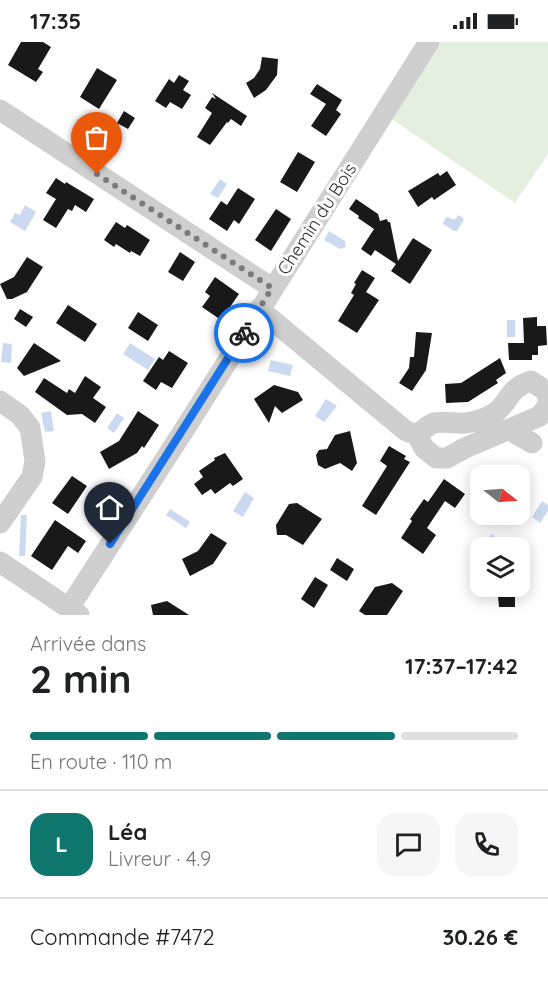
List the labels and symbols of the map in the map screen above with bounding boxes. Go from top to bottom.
pin [71,112,122,174]
street label: Chemin du Bois [272,158,361,279]
courier [214,303,274,363]
north arrow [470,465,530,525]
pin [84,482,135,544]

